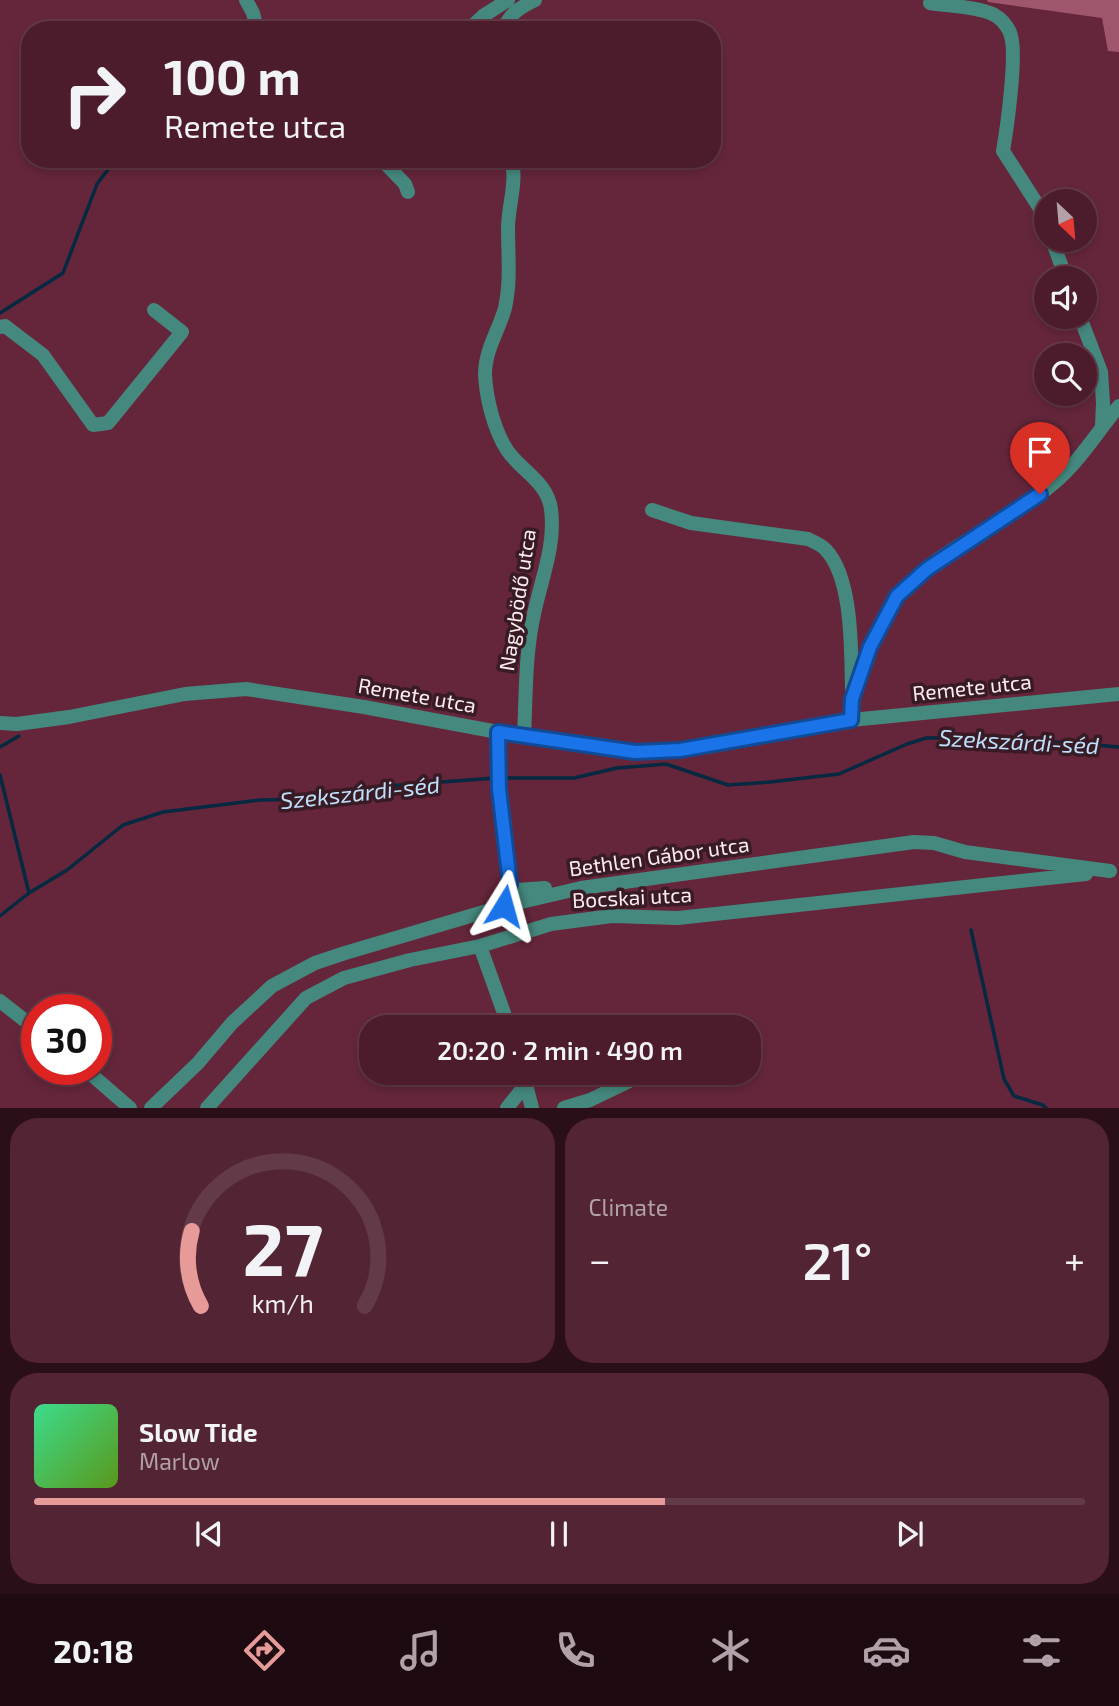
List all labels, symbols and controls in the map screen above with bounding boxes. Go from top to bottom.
text: 100 m [164,46,301,105]
icon: right [49,49,140,140]
text: Remete utca [164,106,346,144]
north arrow [1034,189,1097,252]
map controls [1034,189,1097,406]
button: sound [1034,266,1097,329]
button: search [1034,343,1097,406]
pin [1010,422,1070,494]
icon: arrive [1021,433,1059,471]
street label: Nagybödő utca [493,527,540,673]
street label: Remete utca [911,668,1033,705]
street label: Remete utca [356,672,478,717]
water label: Szekszárdi-séd [938,723,1100,759]
water label: Szekszárdi-séd [279,770,441,814]
street label: Bethlen Gábor utca [567,830,751,881]
position arrow [467,869,541,943]
street label: Bocskai utca [571,881,692,912]
speed limit sign: 30 [21,994,112,1085]
text: 20:20 · 2 min · 490 m [437,1034,683,1065]
text: Climate [589,1193,668,1221]
text: 27 [242,1204,323,1292]
text: 21° [802,1228,872,1290]
text: − [589,1236,611,1282]
text: + [1064,1236,1085,1282]
text: km/h [251,1288,313,1318]
text: Slow Tide [139,1416,258,1447]
text: Marlow [139,1447,220,1475]
icon: previous [190,1515,228,1553]
icon: pause [540,1515,578,1553]
icon: next [891,1515,929,1553]
icon: directions [240,1626,289,1675]
icon: music [396,1626,445,1675]
icon: phone [551,1626,600,1675]
icon: climate [706,1626,755,1675]
icon: car [862,1626,911,1675]
icon: filters [1017,1626,1066,1675]
text: 20:18 [53,1631,134,1669]

